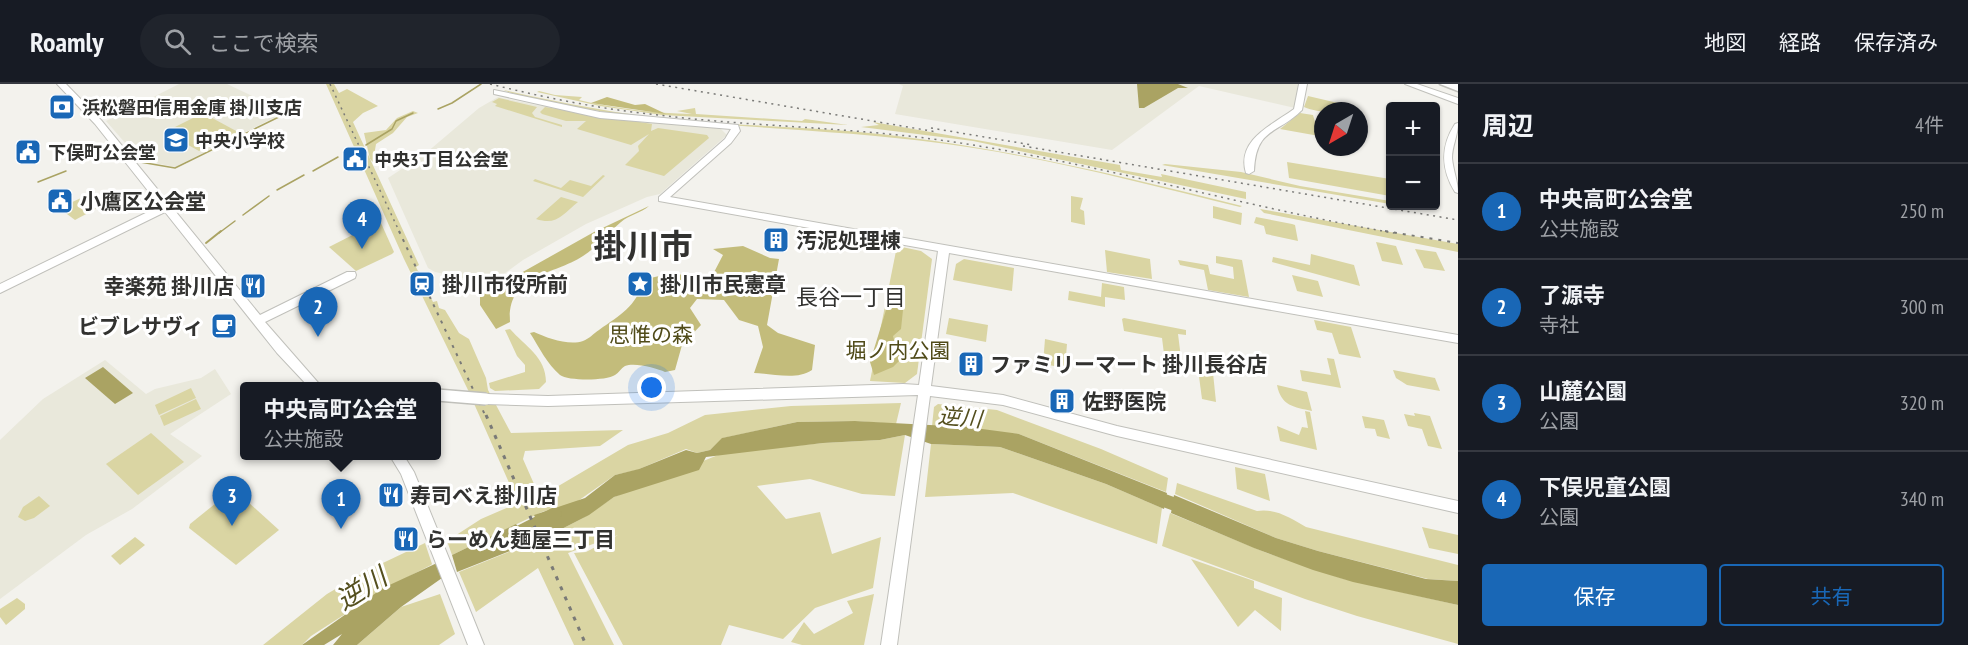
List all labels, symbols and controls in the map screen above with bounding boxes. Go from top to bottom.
search box [140,14,560,68]
text: Roamly [30,23,104,60]
icon: search [161,25,194,58]
text: ここで検索 [209,29,319,57]
text: 地図 [1704,29,1746,56]
text: 経路 [1779,29,1821,56]
text: 保存済み [1854,29,1938,56]
bank icon: 浜松磐田信用金庫 掛川支店 [47,92,77,122]
place label: 浜松磐田信用金庫 掛川支店 [82,96,302,119]
north arrow [1314,102,1368,156]
map controls [1386,102,1440,210]
button: + [1386,102,1440,156]
text: 周辺 [1482,109,1534,142]
text: 4件 [1915,112,1944,138]
school or university icon: 中央小学校 [161,125,191,155]
place label: 中央小学校 [195,129,285,152]
public building icon: 下俣町公会堂 [13,137,43,167]
place label: 下俣町公会堂 [48,141,156,164]
public building icon: 中央3丁目公会堂 [340,144,370,174]
place label: 中央3丁目公会堂 [374,148,509,171]
button: − [1386,156,1440,210]
text: 中央高町公会堂 [1539,185,1693,213]
public building icon: 小鷹区公会堂 [45,186,75,216]
place label: 小鷹区公会堂 [80,188,206,215]
text: 1 [1497,198,1506,224]
text: 250 m [1900,198,1944,224]
pin: 4 [342,200,382,249]
text: 公共施設 [1539,216,1619,242]
district label: 掛川市 [594,224,693,267]
building icon: 汚泥処理棟 [761,225,791,255]
place label: 汚泥処理棟 [796,227,901,254]
station icon: 掛川市役所前 [407,269,437,299]
place icon: 掛川市民憲章 [625,269,655,299]
restaurant icon: 幸楽苑 掛川店 [238,271,268,301]
place label: 掛川市役所前 [442,271,568,298]
place label: 掛川市民憲章 [660,271,786,298]
place label: 幸楽苑 掛川店 [104,273,234,300]
text: 了源寺 [1539,281,1605,309]
district label: 長谷一丁目 [796,283,906,311]
pin: 2 [298,288,338,337]
text: 2 [1497,294,1506,320]
text: 300 m [1900,294,1944,320]
cafe icon: ビブレサヴィ [209,311,239,341]
text: 寺社 [1539,312,1579,338]
place label: ビブレサヴィ [78,313,204,340]
park label: 思惟の森 [609,321,693,348]
park label: 堀ノ内公園 [846,337,951,364]
building icon: ファミリーマート 掛川長谷店 [956,349,986,379]
place label: ファミリーマート 掛川長谷店 [990,351,1267,378]
your location [637,373,666,402]
text: 山麓公園 [1539,377,1627,405]
popup [240,382,441,460]
building icon: 佐野医院 [1047,386,1077,416]
place label: 佐野医院 [1082,388,1166,415]
text: 3 [1497,390,1506,416]
text: 320 m [1900,390,1944,416]
text: 中央高町公会堂 [263,395,418,423]
water label: 逆川 [937,401,985,433]
text: 公園 [1539,408,1579,434]
text: 公共施設 [263,426,343,452]
text: 下俣児童公園 [1539,473,1671,501]
pin: 3 [212,476,252,526]
pin: 1 [322,480,360,529]
restaurant icon: 寿司べえ掛川店 [376,480,406,510]
place label: 寿司べえ掛川店 [410,482,557,509]
text: 4 [1497,486,1506,512]
text: 340 m [1900,486,1944,512]
text: 公園 [1539,504,1579,530]
restaurant icon: らーめん麺屋三丁目 [391,524,421,554]
place label: らーめん麺屋三丁目 [426,526,615,553]
water label: 逆川 [329,558,395,617]
button: 保存 [1482,564,1707,626]
button: 共有 [1719,564,1944,626]

